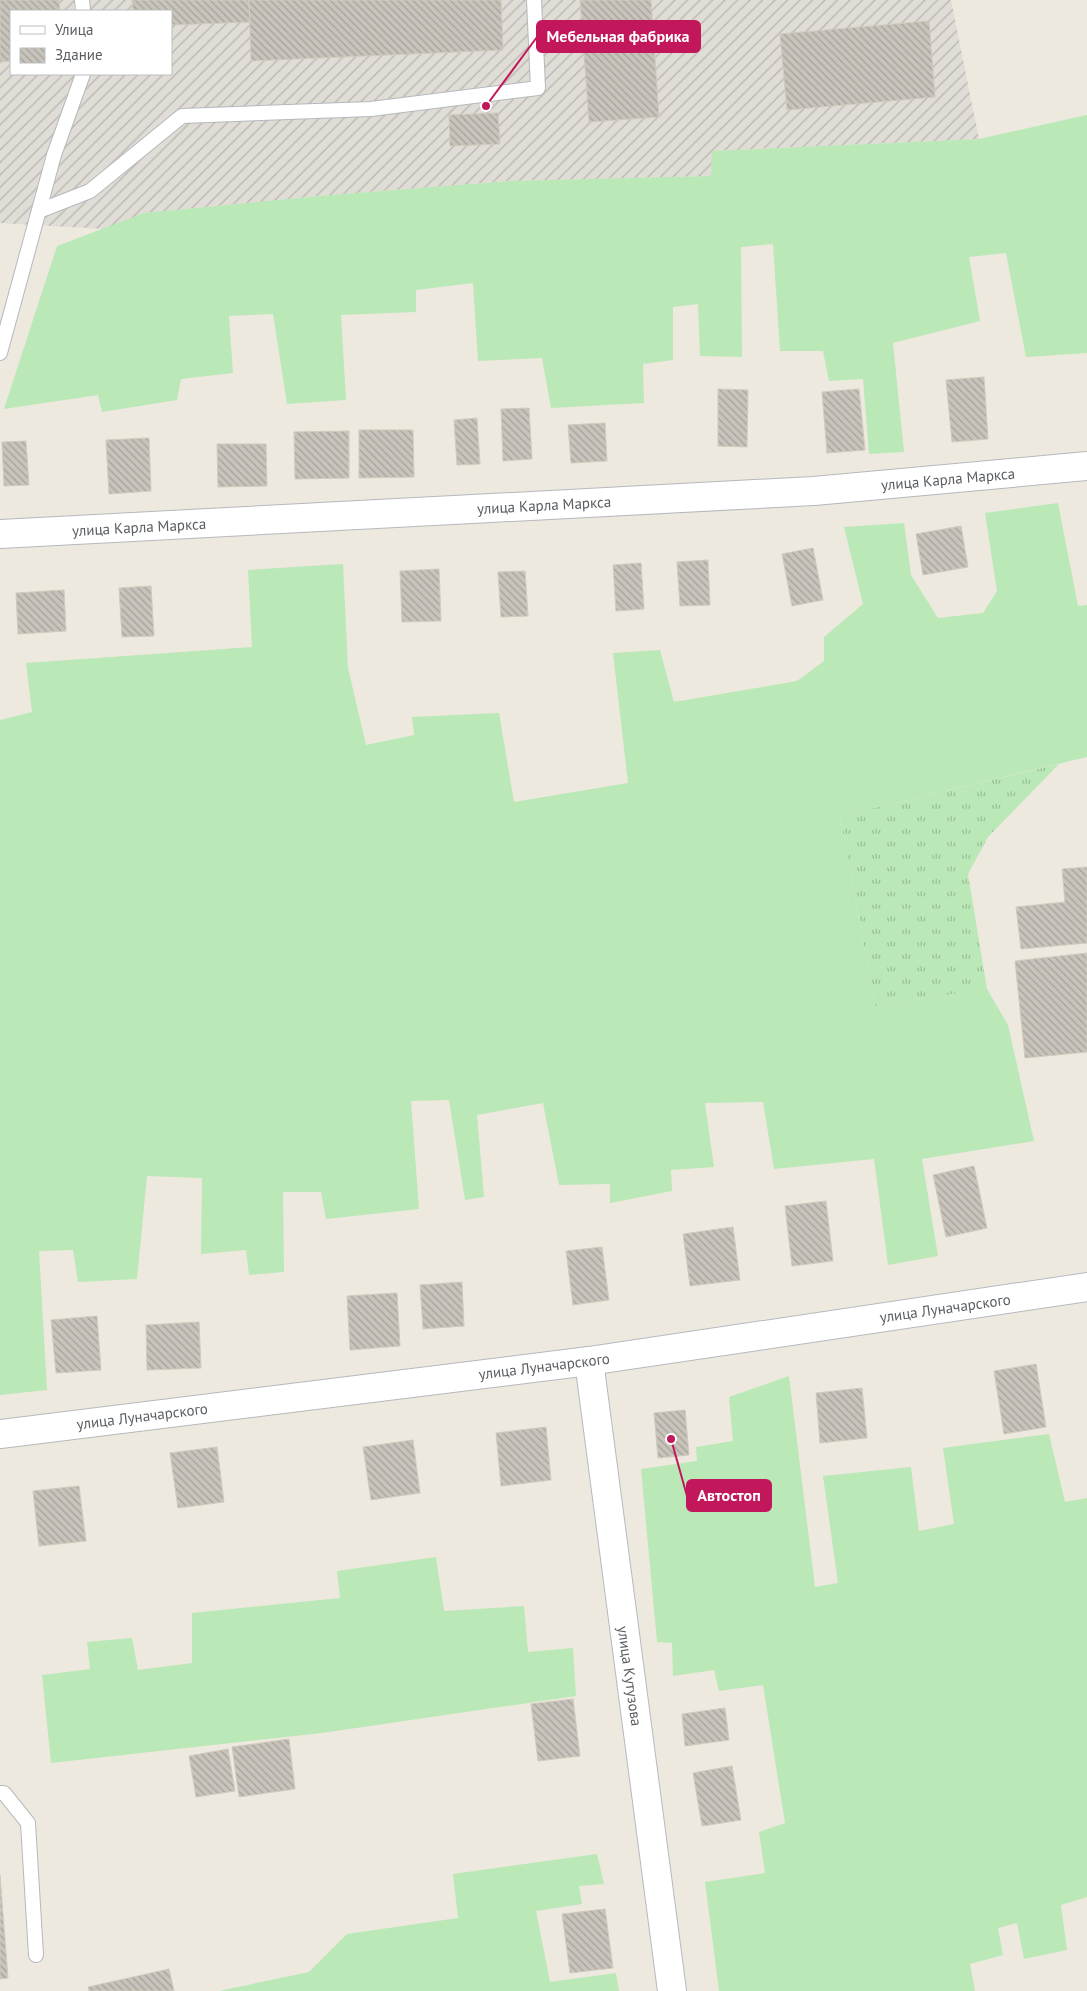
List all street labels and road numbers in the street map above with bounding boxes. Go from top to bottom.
street label: улица Карла Маркса [880,464,1016,494]
street label: улица Карла Маркса [476,492,612,518]
street label: улица Карла Маркса [71,514,207,540]
street label: улица Луначарского [878,1289,1012,1327]
street label: улица Луначарского [477,1349,611,1383]
street label: улица Луначарского [75,1399,209,1433]
street label: улица Кутузова [614,1625,646,1727]

